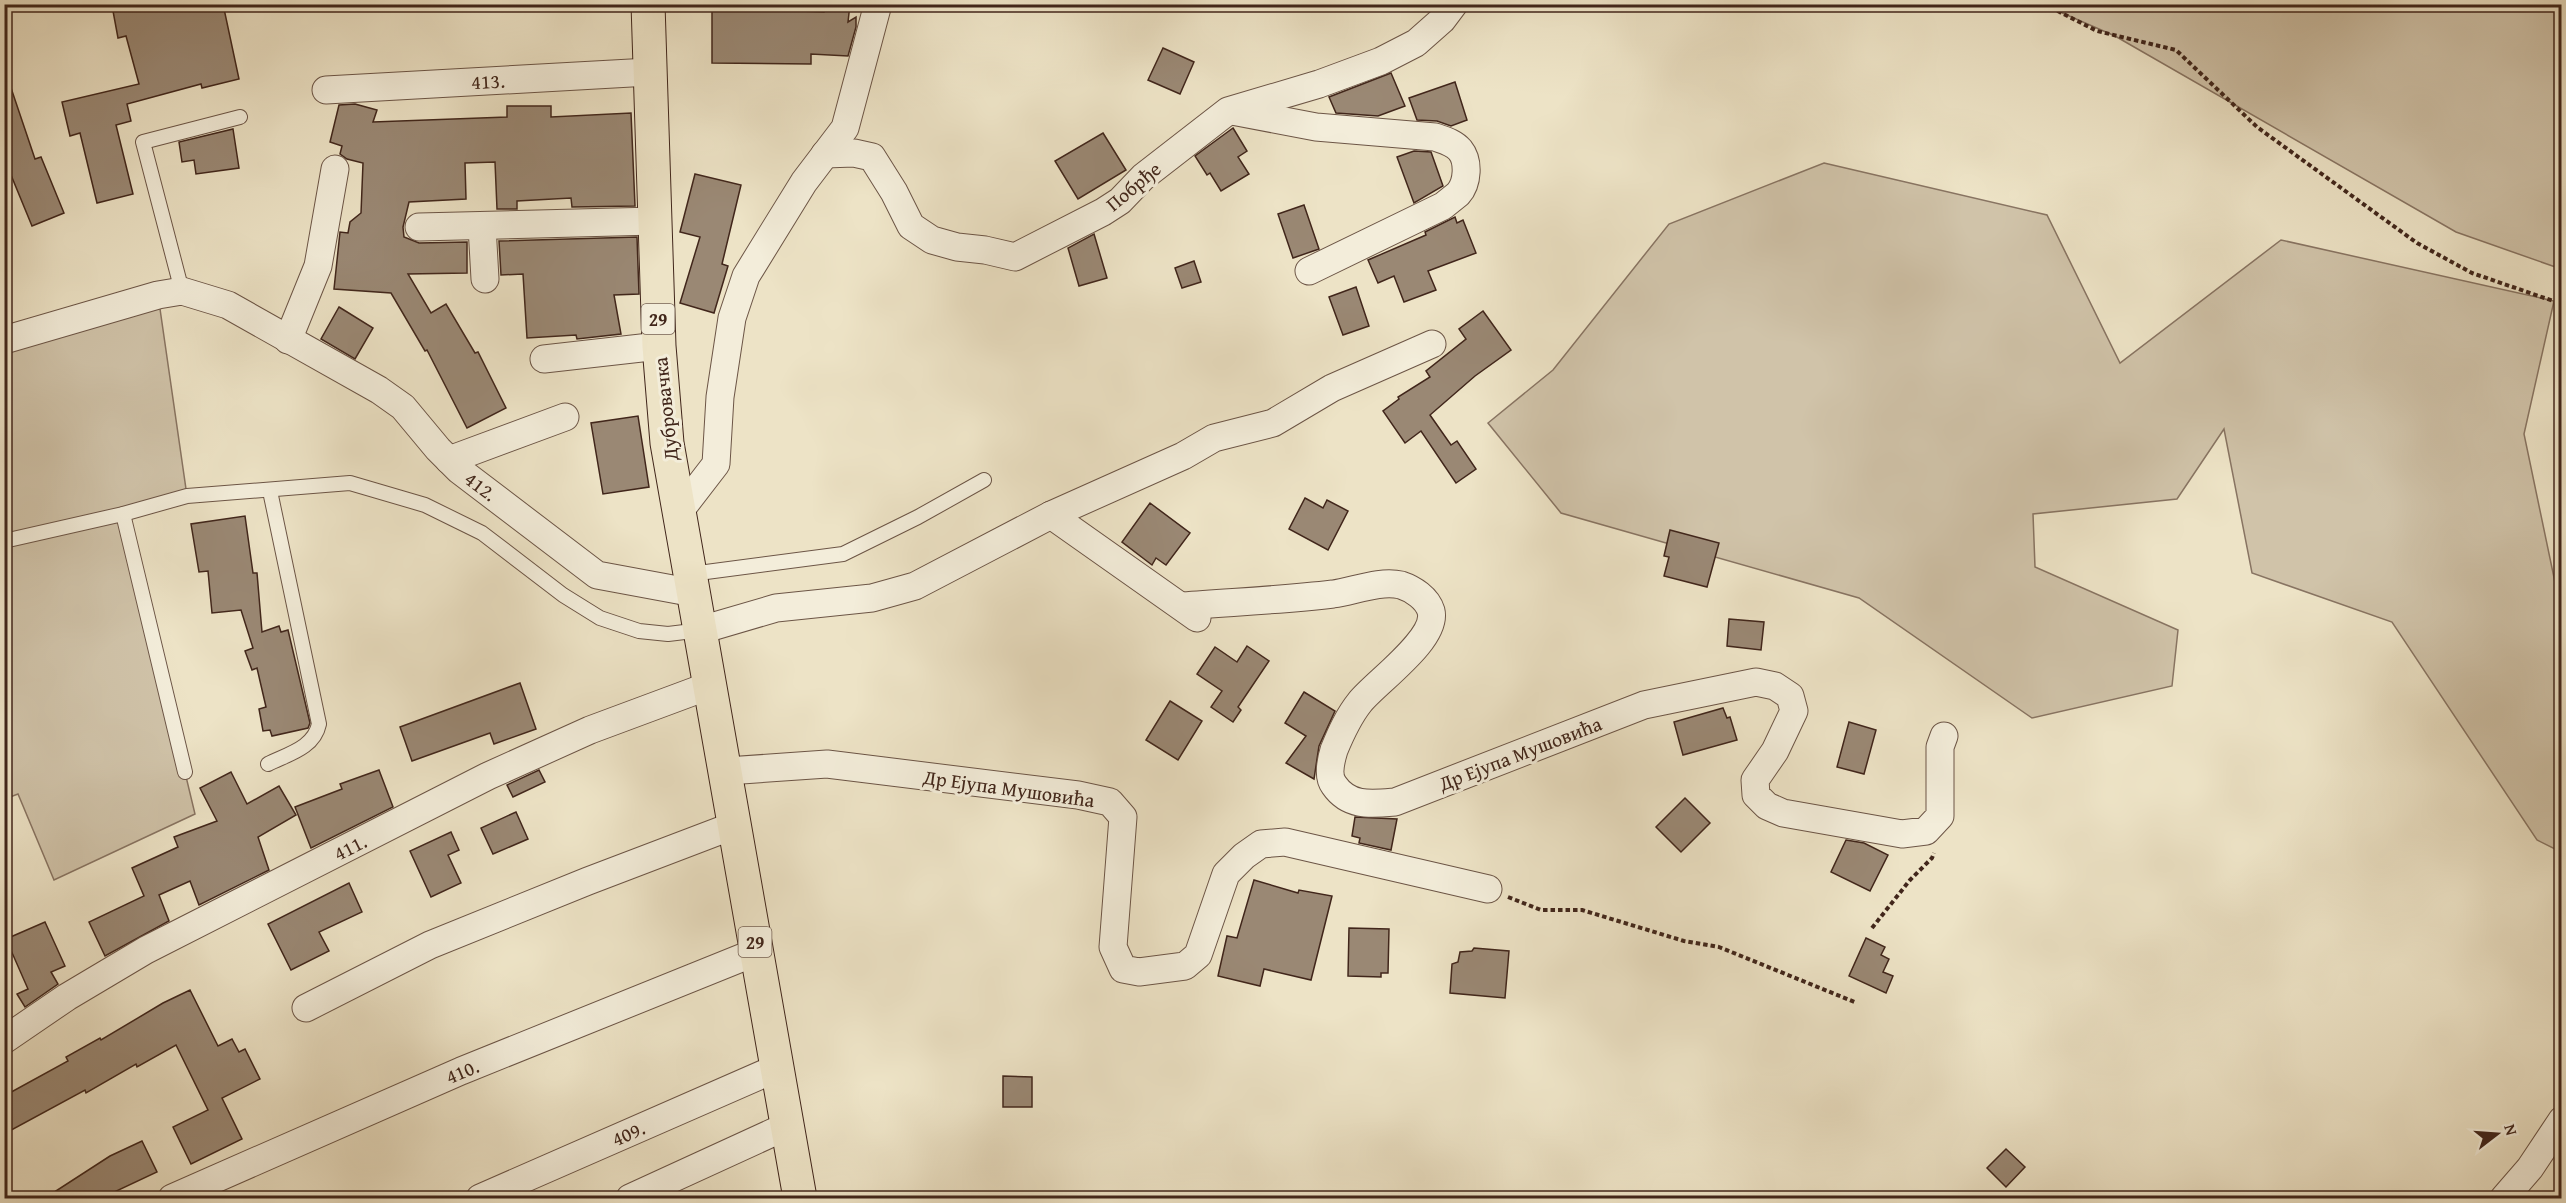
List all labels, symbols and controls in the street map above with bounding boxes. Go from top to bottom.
street label: 413. [470,66,506,96]
street label: Побрђе [1099,154,1167,218]
road number: 29 [642,304,674,334]
street label: Дубровачка [645,355,685,463]
street label: 412. [459,464,503,508]
street label: Др Ејупа Мушовића [1433,708,1606,798]
street label: Др Ејупа Мушовића [921,761,1097,814]
street label: 411. [328,826,372,868]
road number: 29 [738,927,771,957]
street label: 410. [441,1051,483,1091]
north arrow [2467,1104,2527,1164]
street label: 409. [607,1113,649,1153]
text: N [2498,1121,2524,1139]

